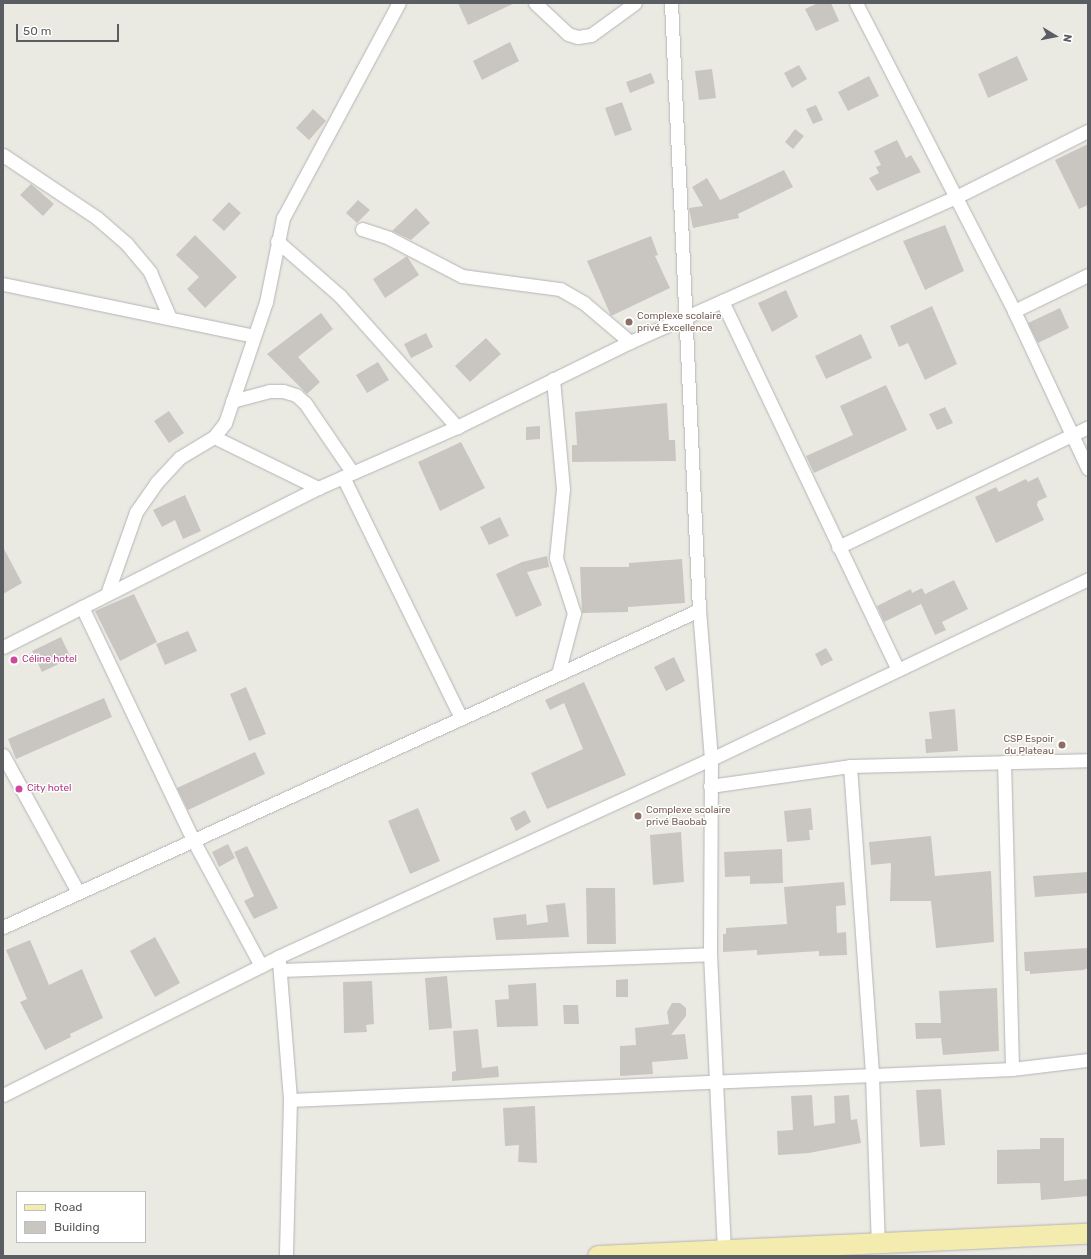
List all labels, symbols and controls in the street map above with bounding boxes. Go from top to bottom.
scale bar [18,16,121,42]
north arrow [1035,16,1075,56]
text: 50 m [23,24,51,38]
text: N [1060,33,1074,43]
place label: Complexe scolaire privé Excellence [637,310,721,334]
marker: Complexe scolaire privé Excellence [624,317,634,327]
place label: Céline hotel [22,654,77,666]
marker: Céline hotel [9,655,19,665]
place label: CSP Espoir du Plateau [1003,733,1054,756]
marker: CSP Espoir du Plateau [1057,740,1067,750]
place label: City hotel [27,783,72,795]
marker: City hotel [14,784,24,794]
place label: Complexe scolaire privé Baobab [646,804,730,828]
marker: Complexe scolaire privé Baobab [633,811,643,821]
legend [16,1191,146,1243]
text: Road [54,1200,82,1214]
text: Building [54,1220,100,1234]

